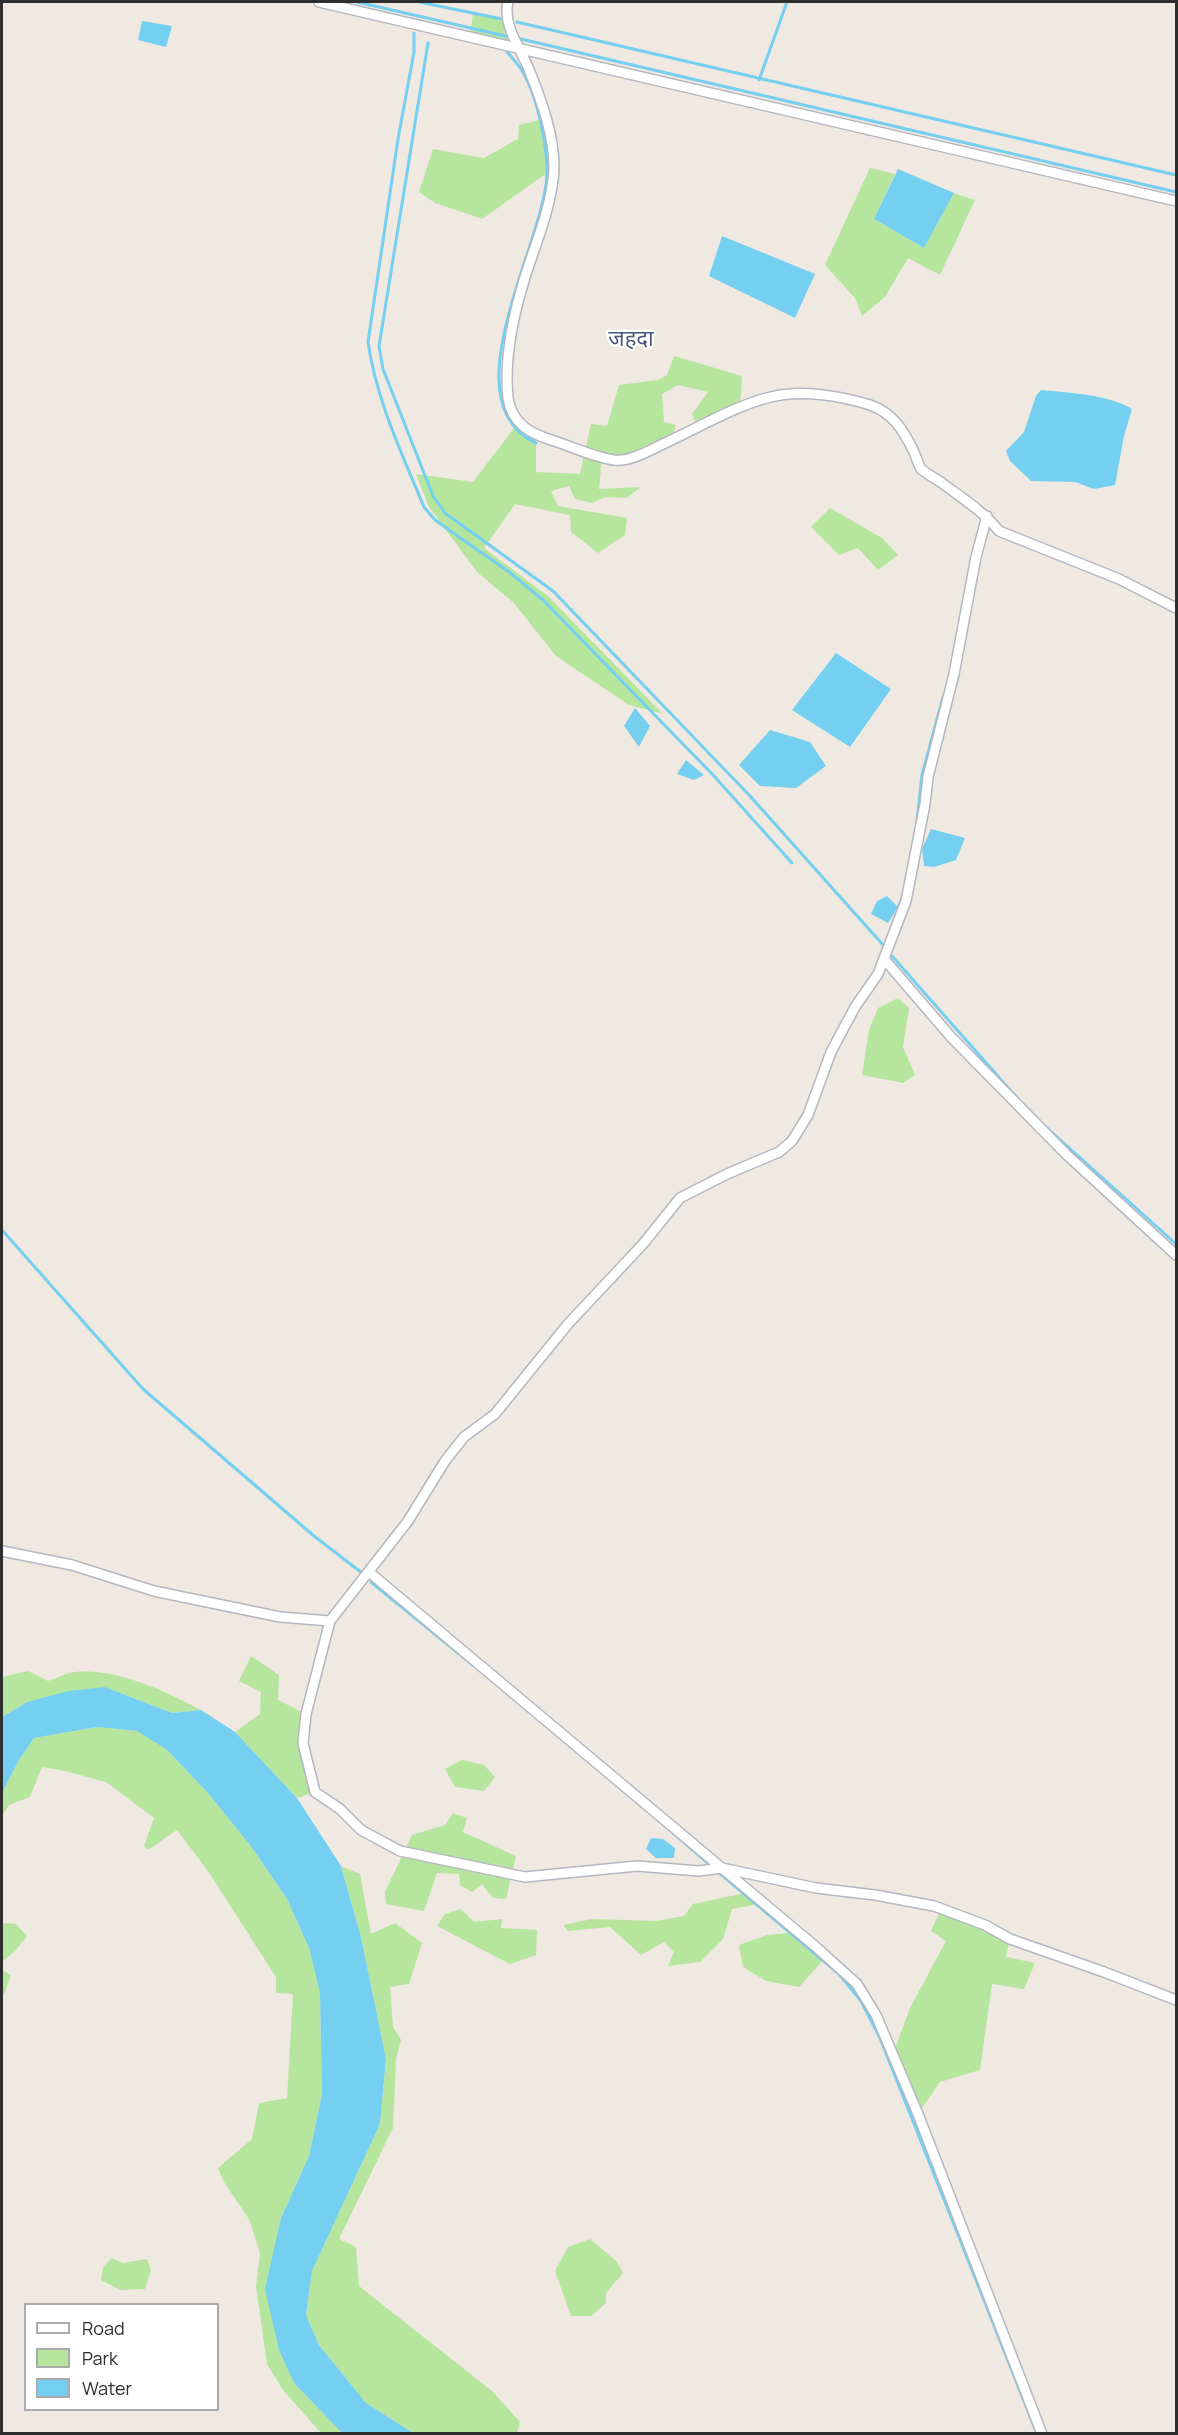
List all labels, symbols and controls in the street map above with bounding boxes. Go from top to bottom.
district label: जहदा [608,327,654,353]
legend [24,2303,219,2411]
text: Road [82,2316,125,2340]
text: Park [82,2346,118,2370]
text: Water [82,2376,132,2400]

